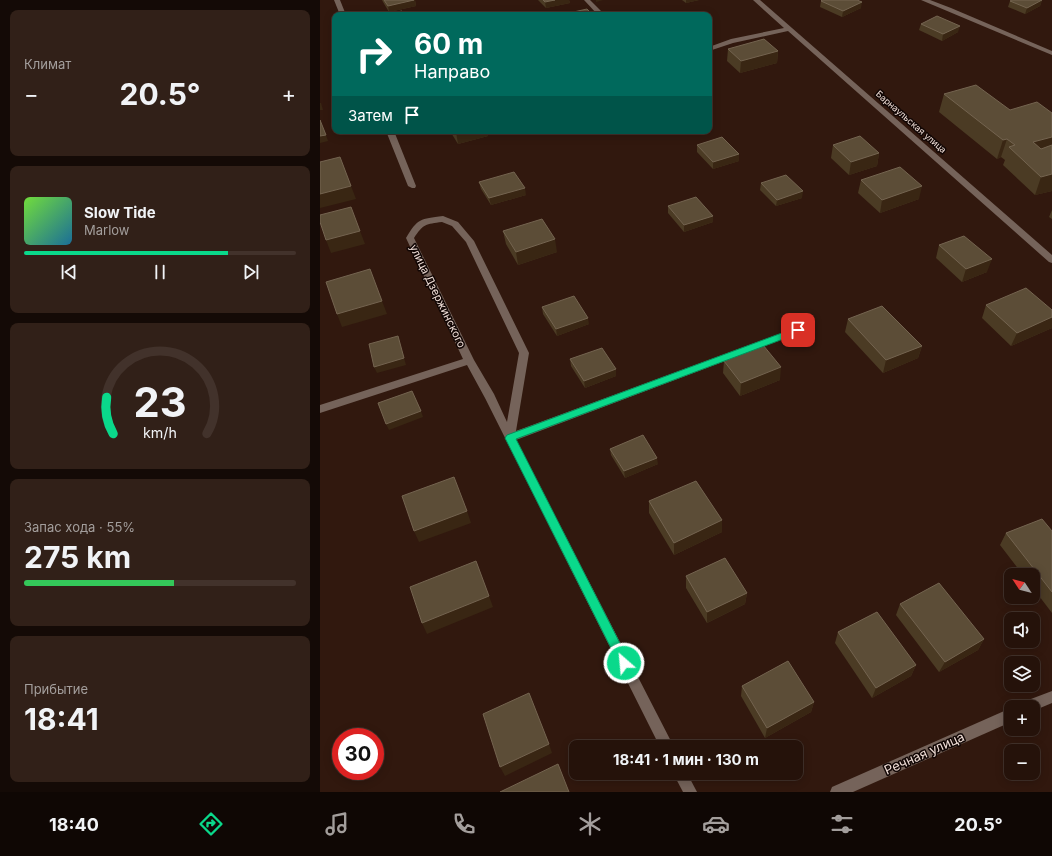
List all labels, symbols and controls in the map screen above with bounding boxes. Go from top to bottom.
text: 60 m [414,27,483,61]
icon: right [348,28,400,80]
text: Климат [24,56,71,72]
text: Направо [414,61,490,82]
text: 20.5° [120,76,200,112]
text: − [24,81,39,107]
text: + [281,81,296,107]
street label: Барнаульская улица [874,88,949,155]
icon: arrive [401,104,423,126]
text: Затем [348,106,393,125]
text: Slow Tide [84,203,156,222]
text: Marlow [84,222,130,238]
street label: улица Дзержинского [407,242,469,350]
icon: previous [58,261,80,283]
icon: pause [149,261,171,283]
icon: next [240,261,262,283]
pin [781,313,815,347]
icon: arrive [787,319,809,341]
text: 23 [133,377,187,427]
text: km/h [143,424,177,441]
text: Запас хода · 55% [24,519,135,535]
text: 275 km [24,539,131,575]
north arrow [1004,568,1040,604]
map controls [1004,568,1040,780]
button: sound [1004,612,1040,648]
position arrow [603,642,645,684]
button: layers [1004,656,1040,692]
text: Прибытие [24,681,88,697]
button: + [1004,700,1040,736]
text: 18:41 [24,701,99,737]
speed limit sign: 30 [332,728,384,780]
street label: Речная улица [881,728,967,778]
button: − [1004,744,1040,780]
text: 18:41 · 1 мин · 130 m [613,750,759,769]
icon: directions [197,810,225,838]
icon: music [323,810,351,838]
icon: phone [450,810,478,838]
icon: climate [576,810,604,838]
icon: car [702,810,730,838]
icon: filters [828,810,856,838]
text: 18:40 [49,814,99,835]
text: 20.5° [954,814,1003,835]

